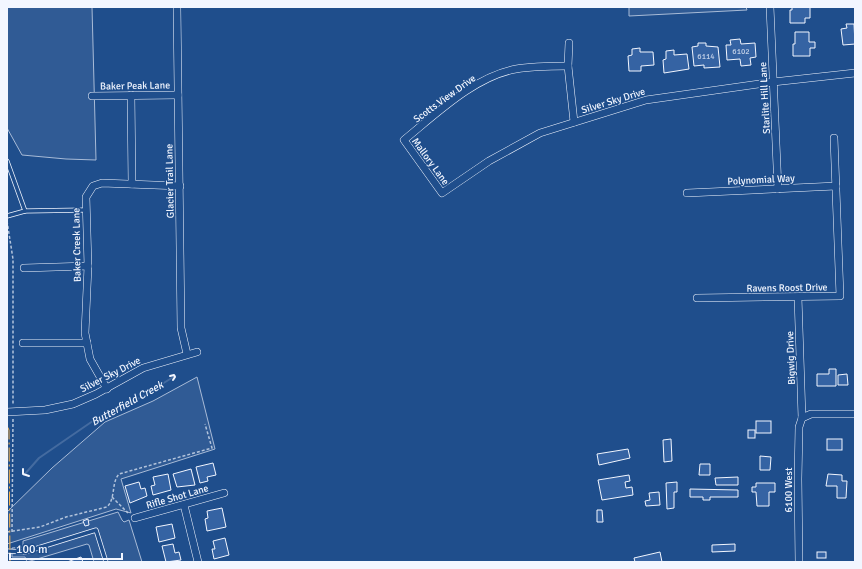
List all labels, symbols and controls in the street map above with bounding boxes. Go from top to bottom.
house number: 6102 [732,46,750,56]
house number: 6114 [697,51,715,61]
street label: Starlite Hill Lane [757,62,773,134]
street label: Scotts View Drive [411,72,478,125]
street label: Baker Peak Lane [100,79,170,93]
street label: Silver Sky Drive [580,86,647,116]
street label: Mallory Lane [409,136,451,188]
street label: Glacier Trail Lane [163,144,177,218]
street label: Polynomial Way [727,172,795,188]
street label: Baker Creek Lane [70,208,84,282]
street label: Ravens Roost Drive [746,281,828,295]
street label: Bigwig Drive [784,331,798,385]
street label: Silver Sky Drive [78,355,143,395]
water label: Butterfield Creek [89,378,167,429]
street label: 6100 West [783,467,795,512]
street label: Rifle Shot Lane [145,482,210,512]
scale bar [10,535,122,561]
text: 100 m [16,542,48,557]

